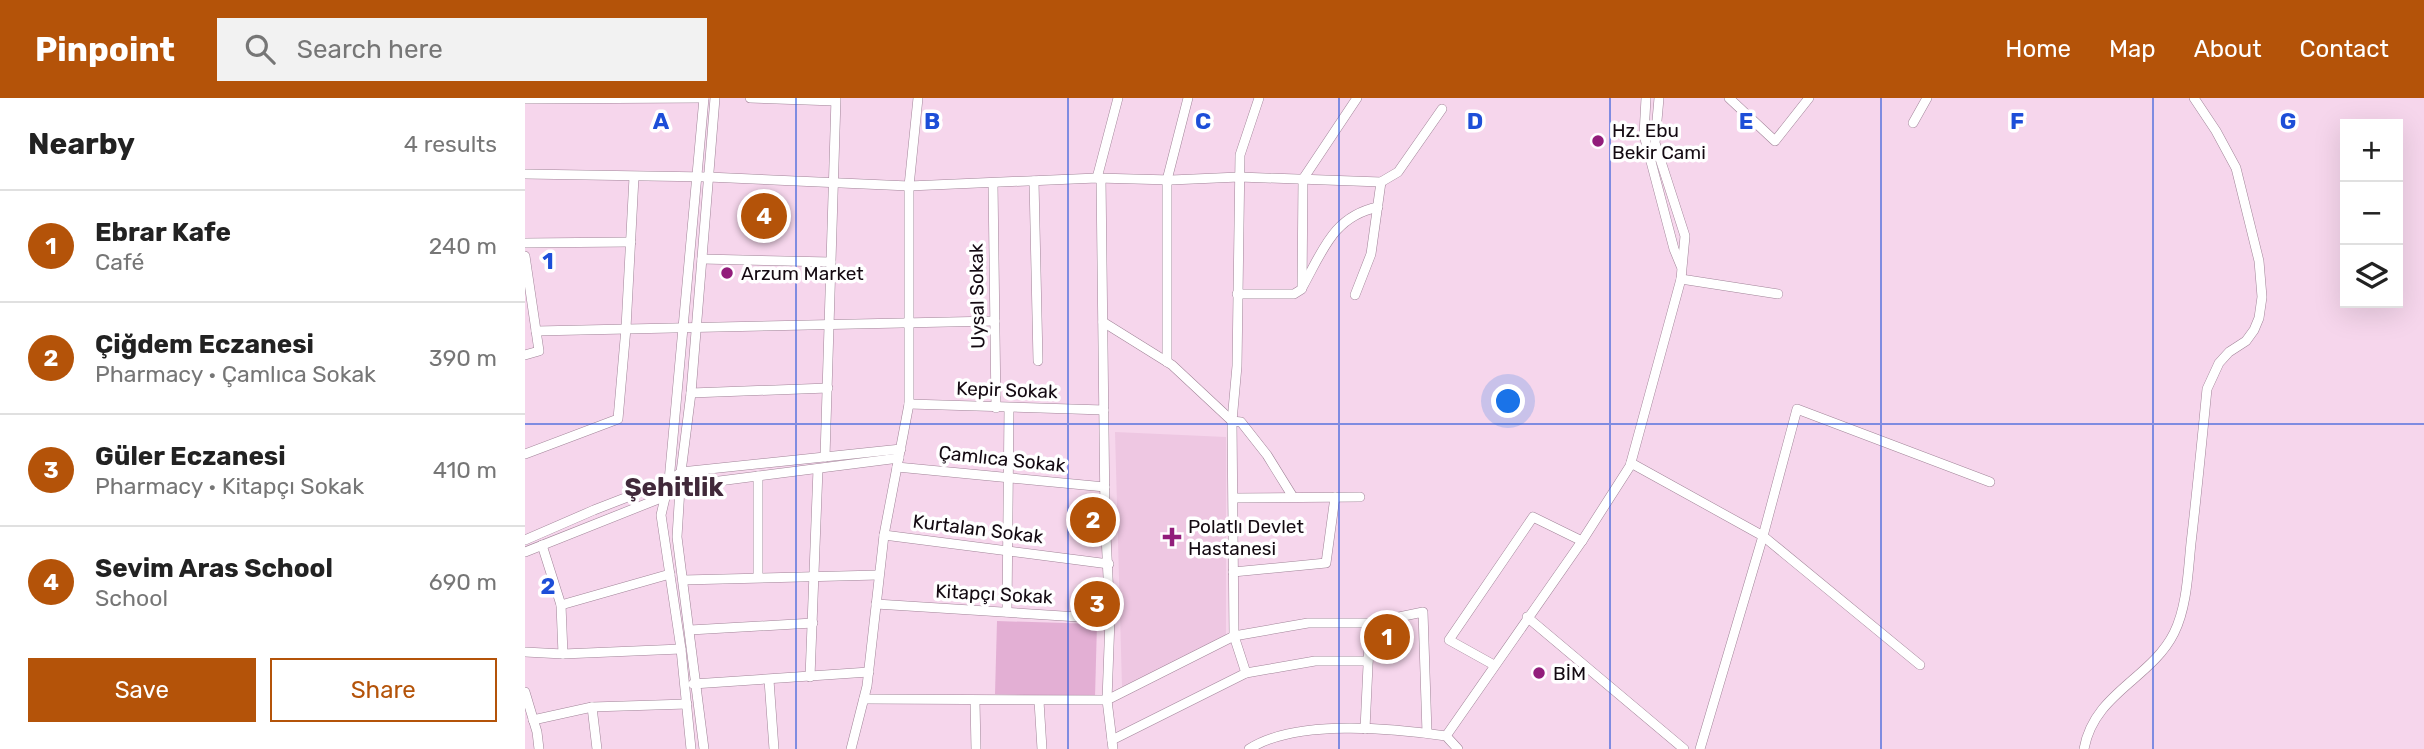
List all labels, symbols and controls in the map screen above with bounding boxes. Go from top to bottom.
search box [217,18,707,81]
text: Pinpoint [35,30,175,69]
icon: search [241,30,279,68]
text: Search here [297,34,443,65]
text: Home [2005,35,2071,63]
text: Map [2109,35,2156,63]
text: About [2194,35,2262,63]
text: Contact [2300,35,2389,63]
text: A [653,107,670,135]
text: B [924,107,940,135]
text: C [1195,107,1211,135]
text: D [1467,107,1483,135]
text: E [1739,107,1753,135]
text: F [2010,107,2024,135]
text: G [2280,107,2296,135]
place label: Hz. Ebu Bekir Cami [1612,119,1706,164]
map controls [2340,119,2403,308]
button: + [2340,119,2403,182]
text: Nearby [28,126,135,162]
text: 4 results [404,130,497,158]
marker: Hz. Ebu Bekir Cami [1590,133,1606,149]
button: − [2340,182,2403,245]
pin: 4 [741,190,787,242]
text: Ebrar Kafe [95,217,231,248]
text: 1 [45,232,57,260]
text: 240 m [429,232,497,260]
street label: Uysal Sokak [965,243,989,349]
button: layers [2340,245,2403,308]
text: 1 [542,247,554,275]
text: Café [95,248,144,276]
place label: Arzum Market [741,262,864,285]
marker: Arzum Market [719,265,735,281]
text: Çiğdem Eczanesi [95,329,314,360]
text: 2 [44,344,58,372]
text: 390 m [429,344,497,372]
text: Pharmacy · Çamlıca Sokak [95,360,376,388]
street label: Kepir Sokak [956,377,1058,403]
your location [1491,384,1525,418]
text: Güler Eczanesi [95,441,286,472]
street label: Çamlıca Sokak [937,441,1067,477]
text: 3 [43,456,59,484]
text: 410 m [433,456,497,484]
text: Pharmacy · Kitapçı Sokak [95,472,364,500]
district label: Şehitlik [624,472,724,503]
pin: 2 [1070,494,1116,546]
street label: Kurtalan Sokak [911,510,1045,548]
place label: Polatlı Devlet Hastanesi [1188,515,1304,560]
marker: Polatlı Devlet Hastanesi [1162,527,1182,547]
text: Sevim Aras School [95,553,333,584]
text: 4 [43,568,59,596]
text: 690 m [429,568,497,596]
text: 2 [541,572,555,600]
pin: 3 [1074,578,1120,630]
street label: Kitapçı Sokak [935,579,1054,609]
text: School [95,584,168,612]
pin: 1 [1364,611,1410,663]
button: Save [28,658,256,722]
button: Share [270,658,497,722]
place label: BİM [1553,662,1586,685]
marker: BİM [1531,665,1547,681]

